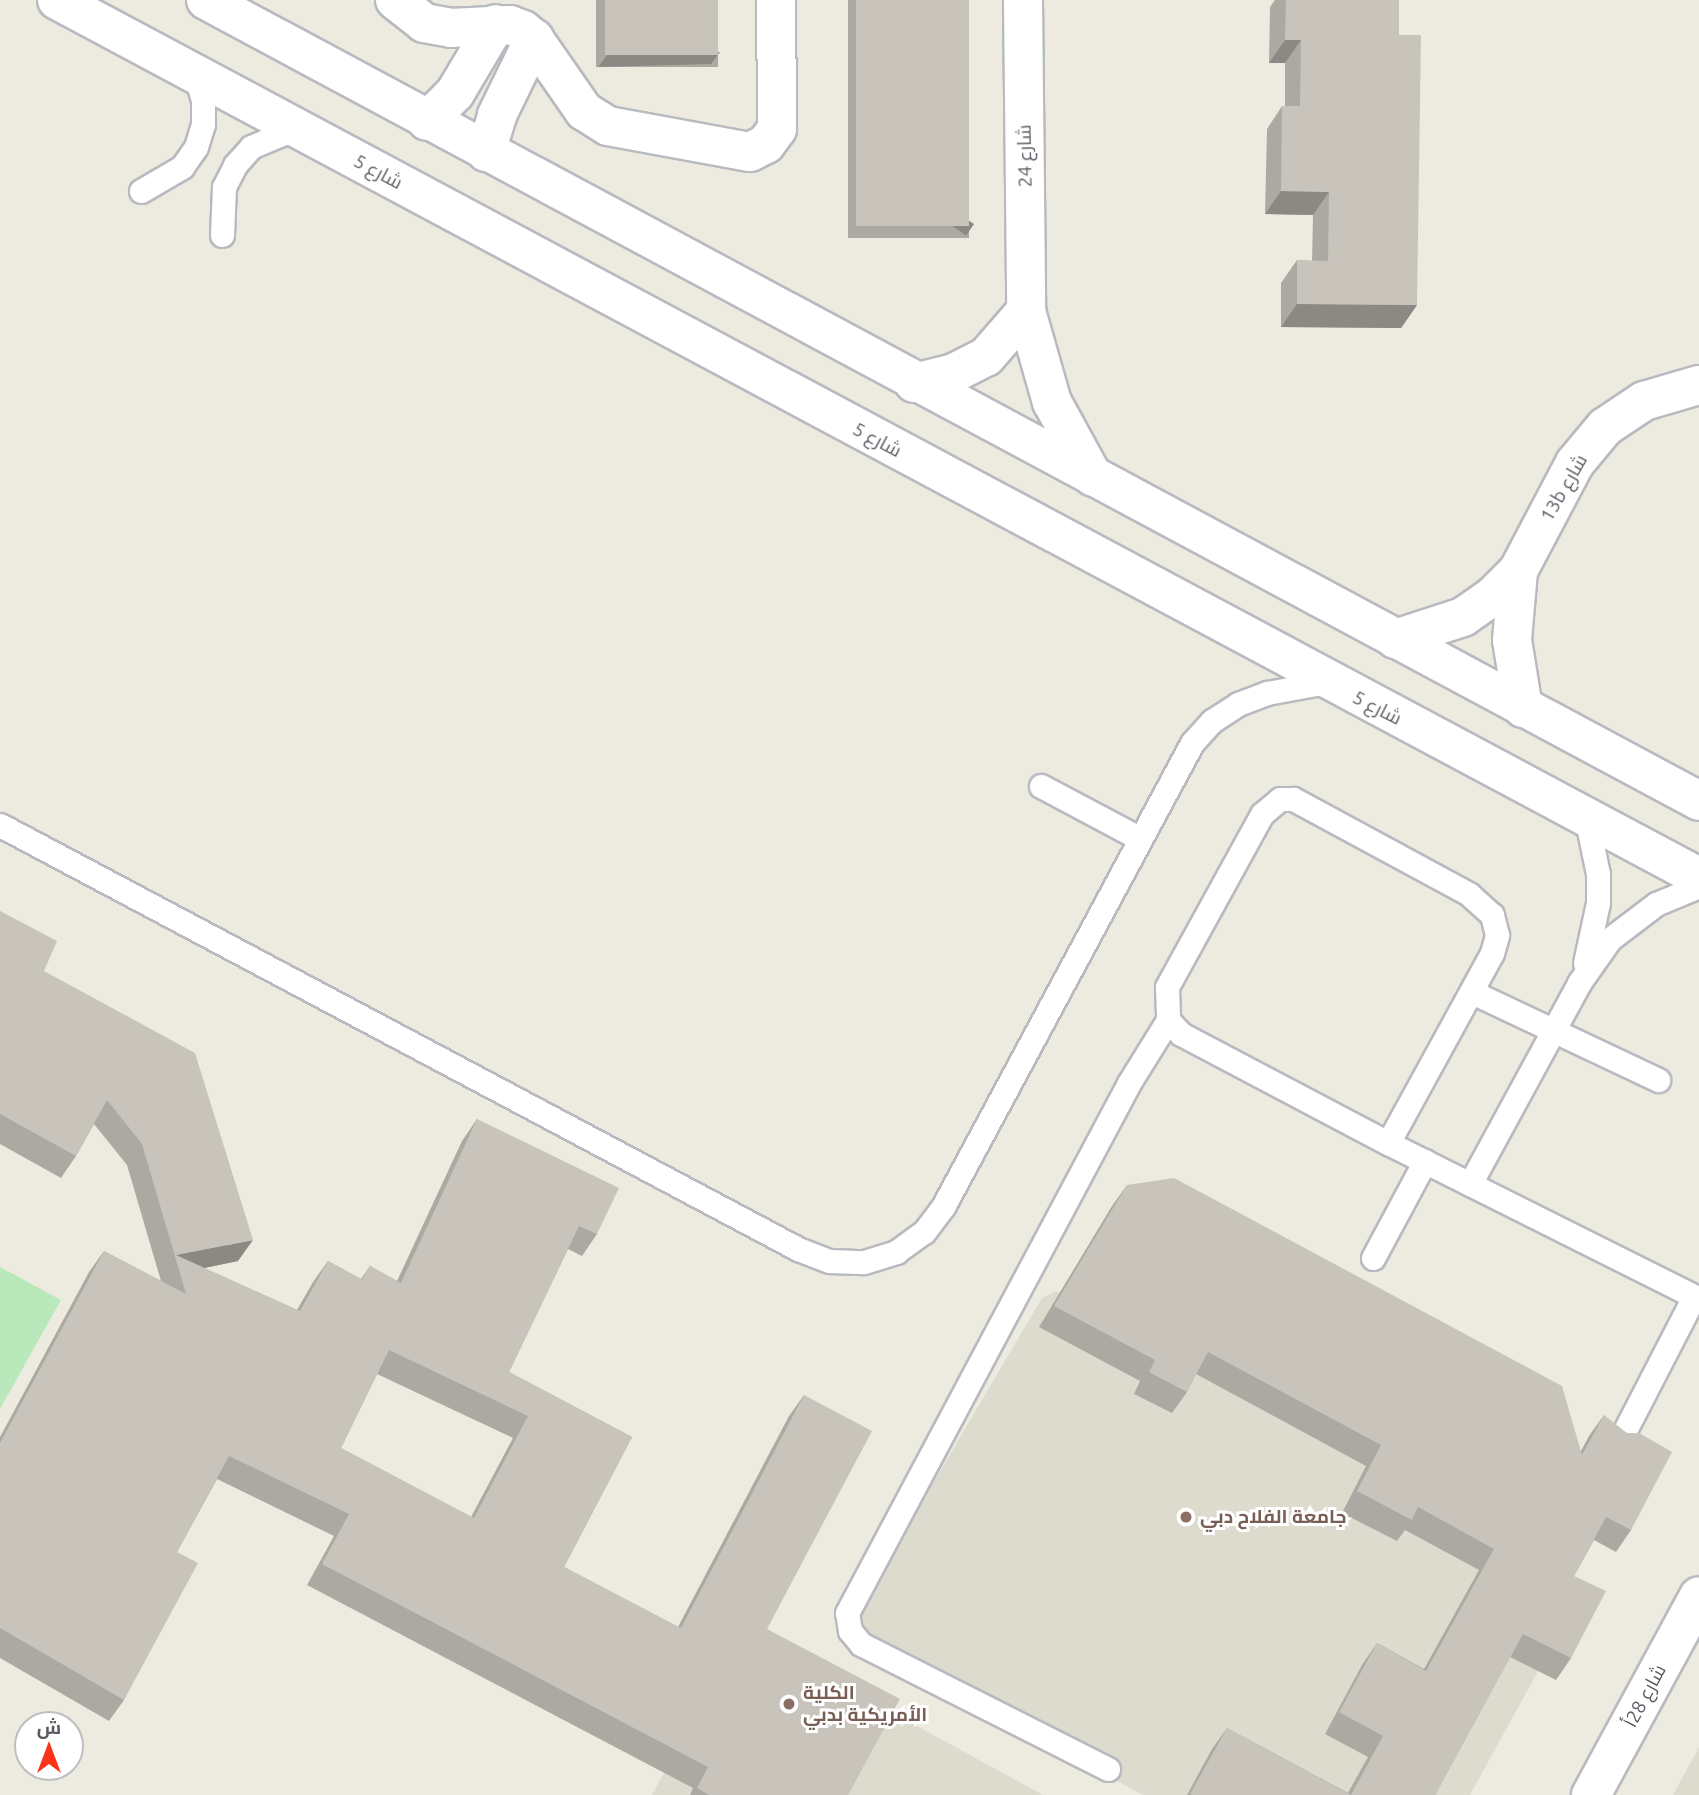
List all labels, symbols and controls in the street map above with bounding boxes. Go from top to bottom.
street label: شارع 24 [1013,125,1037,187]
street label: شارع 5 [350,150,406,194]
street label: شارع 5 [849,418,905,462]
street label: 13b شارع [1536,450,1592,526]
street label: شارع 5 [1349,686,1405,730]
place label: جامعة الفلاح دبي [1200,1506,1346,1528]
marker: جامعة الفلاح دبي [1178,1509,1194,1525]
street label: شارع 28أ [1619,1661,1671,1731]
place label: الكلية الأمريكية بدبي [803,1682,927,1726]
marker: الكلية الأمريكية بدبي [781,1696,797,1712]
north arrow [14,1711,84,1781]
text: ش [37,1716,61,1738]

